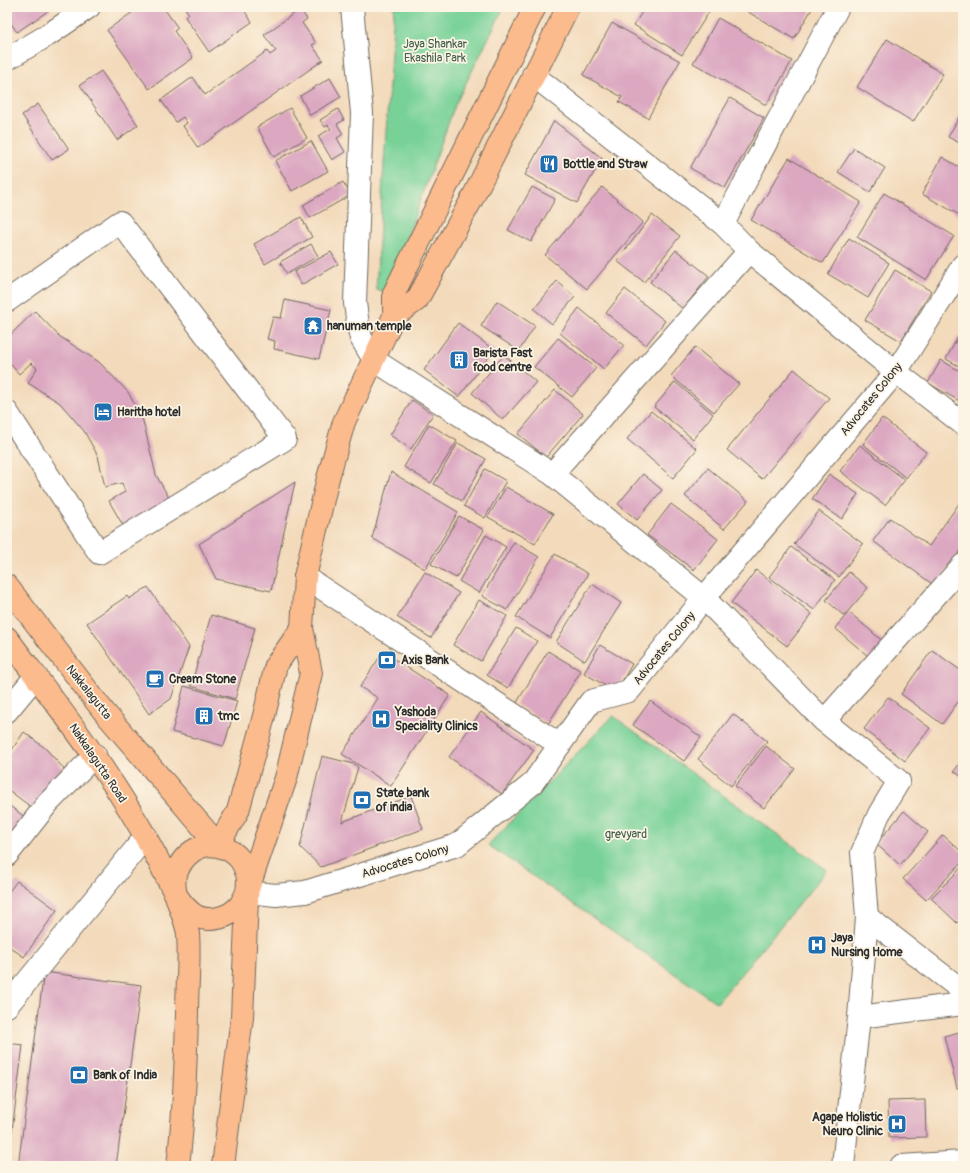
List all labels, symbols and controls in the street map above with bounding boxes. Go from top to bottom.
park label: Jaya Shankar Ekashila Park [403,37,468,66]
restaurant icon: Bottle and Straw [538,153,560,175]
place label: Bottle and Straw [563,157,648,172]
temple icon: hanuman temple [302,315,324,337]
place label: hanuman temple [327,319,412,334]
place label: Barista Fast food centre [473,346,534,375]
building icon: Barista Fast food centre [448,349,470,371]
street label: Advocates Colony [837,360,906,439]
hotel icon: Haritha hotel [92,401,114,423]
place label: Haritha hotel [117,405,181,420]
street label: Advocates Colony [630,609,699,688]
bank icon: Axis Bank [376,649,398,671]
place label: Axis Bank [401,653,450,668]
street label: Nakkalagutta [63,662,115,723]
cafe icon: Cream Stone [144,668,166,690]
place label: Cream Stone [169,672,237,687]
building icon: tmc [193,705,215,727]
place label: Yashoda Speciality Clinics [394,705,478,734]
hospital icon: Yashoda Speciality Clinics [370,708,392,730]
place label: tmc [217,709,240,724]
street label: Nakkalagutta Road [66,721,130,806]
place label: State bank of india [375,786,430,815]
bank icon: State bank of india [351,789,373,811]
park label: grevyard [605,827,647,842]
street label: Advocates Colony [360,841,450,882]
place label: Jaya Nursing Home [831,931,904,960]
hospital icon: Jaya Nursing Home [806,934,828,956]
bank icon: Bank of India [68,1064,90,1086]
place label: Bank of India [93,1068,158,1083]
place label: Agape Holistic Neuro Clinic [812,1110,883,1139]
hospital icon: Agape Holistic Neuro Clinic [886,1113,908,1135]

